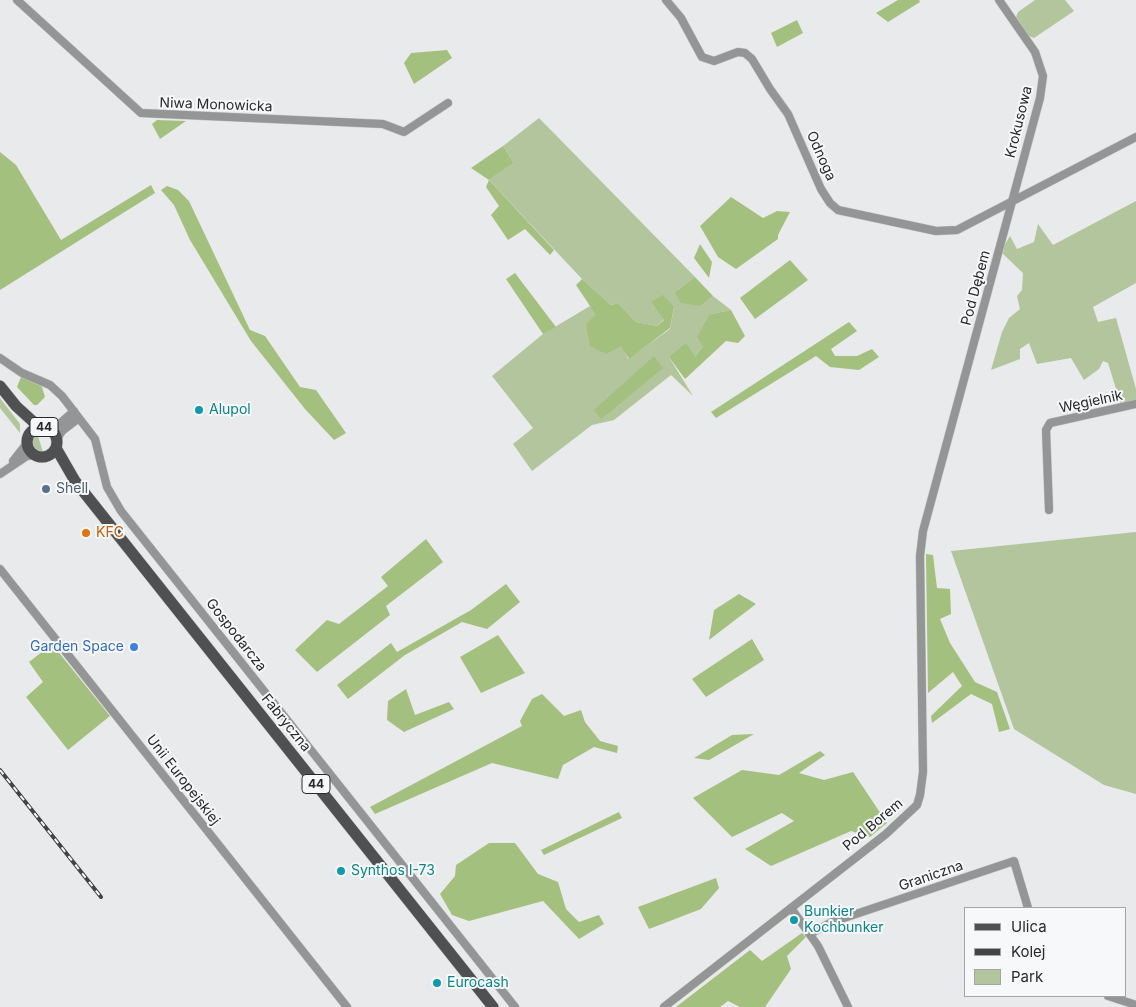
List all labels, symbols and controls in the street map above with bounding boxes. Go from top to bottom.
street label: Krokusowa [1002,84,1036,160]
street label: Niwa Monowicka [159,95,273,115]
street label: Odnoga [803,129,839,183]
street label: Pod Dębem [958,249,994,327]
street label: Węgielnik [1058,387,1124,417]
place label: Alupol [209,402,251,418]
marker: Alupol [193,404,205,416]
road number: 44 [30,418,58,437]
place label: Shell [56,481,88,497]
marker: Shell [40,483,52,495]
place label: KFC [96,525,124,541]
marker: KFC [80,527,92,539]
street label: Gospodarcza [202,595,270,675]
place label: Garden Space [30,639,124,655]
marker: Garden Space [128,641,140,653]
street label: Fabryczna [258,691,314,755]
street label: Unii Europejskiej [143,732,223,828]
road number: 44 [302,774,330,794]
street label: Pod Borem [840,795,906,855]
street label: Graniczna [897,857,965,895]
place label: Synthos I-73 [351,863,435,879]
marker: Synthos I-73 [335,865,347,877]
place label: Bunkier Kochbunker [804,904,883,936]
legend [964,907,1126,997]
marker: Bunkier Kochbunker [788,914,800,926]
text: Ulica [1011,917,1047,936]
text: Kolej [1011,942,1046,961]
text: Park [1011,967,1043,986]
place label: Eurocash [447,975,509,991]
marker: Eurocash [431,977,443,989]

